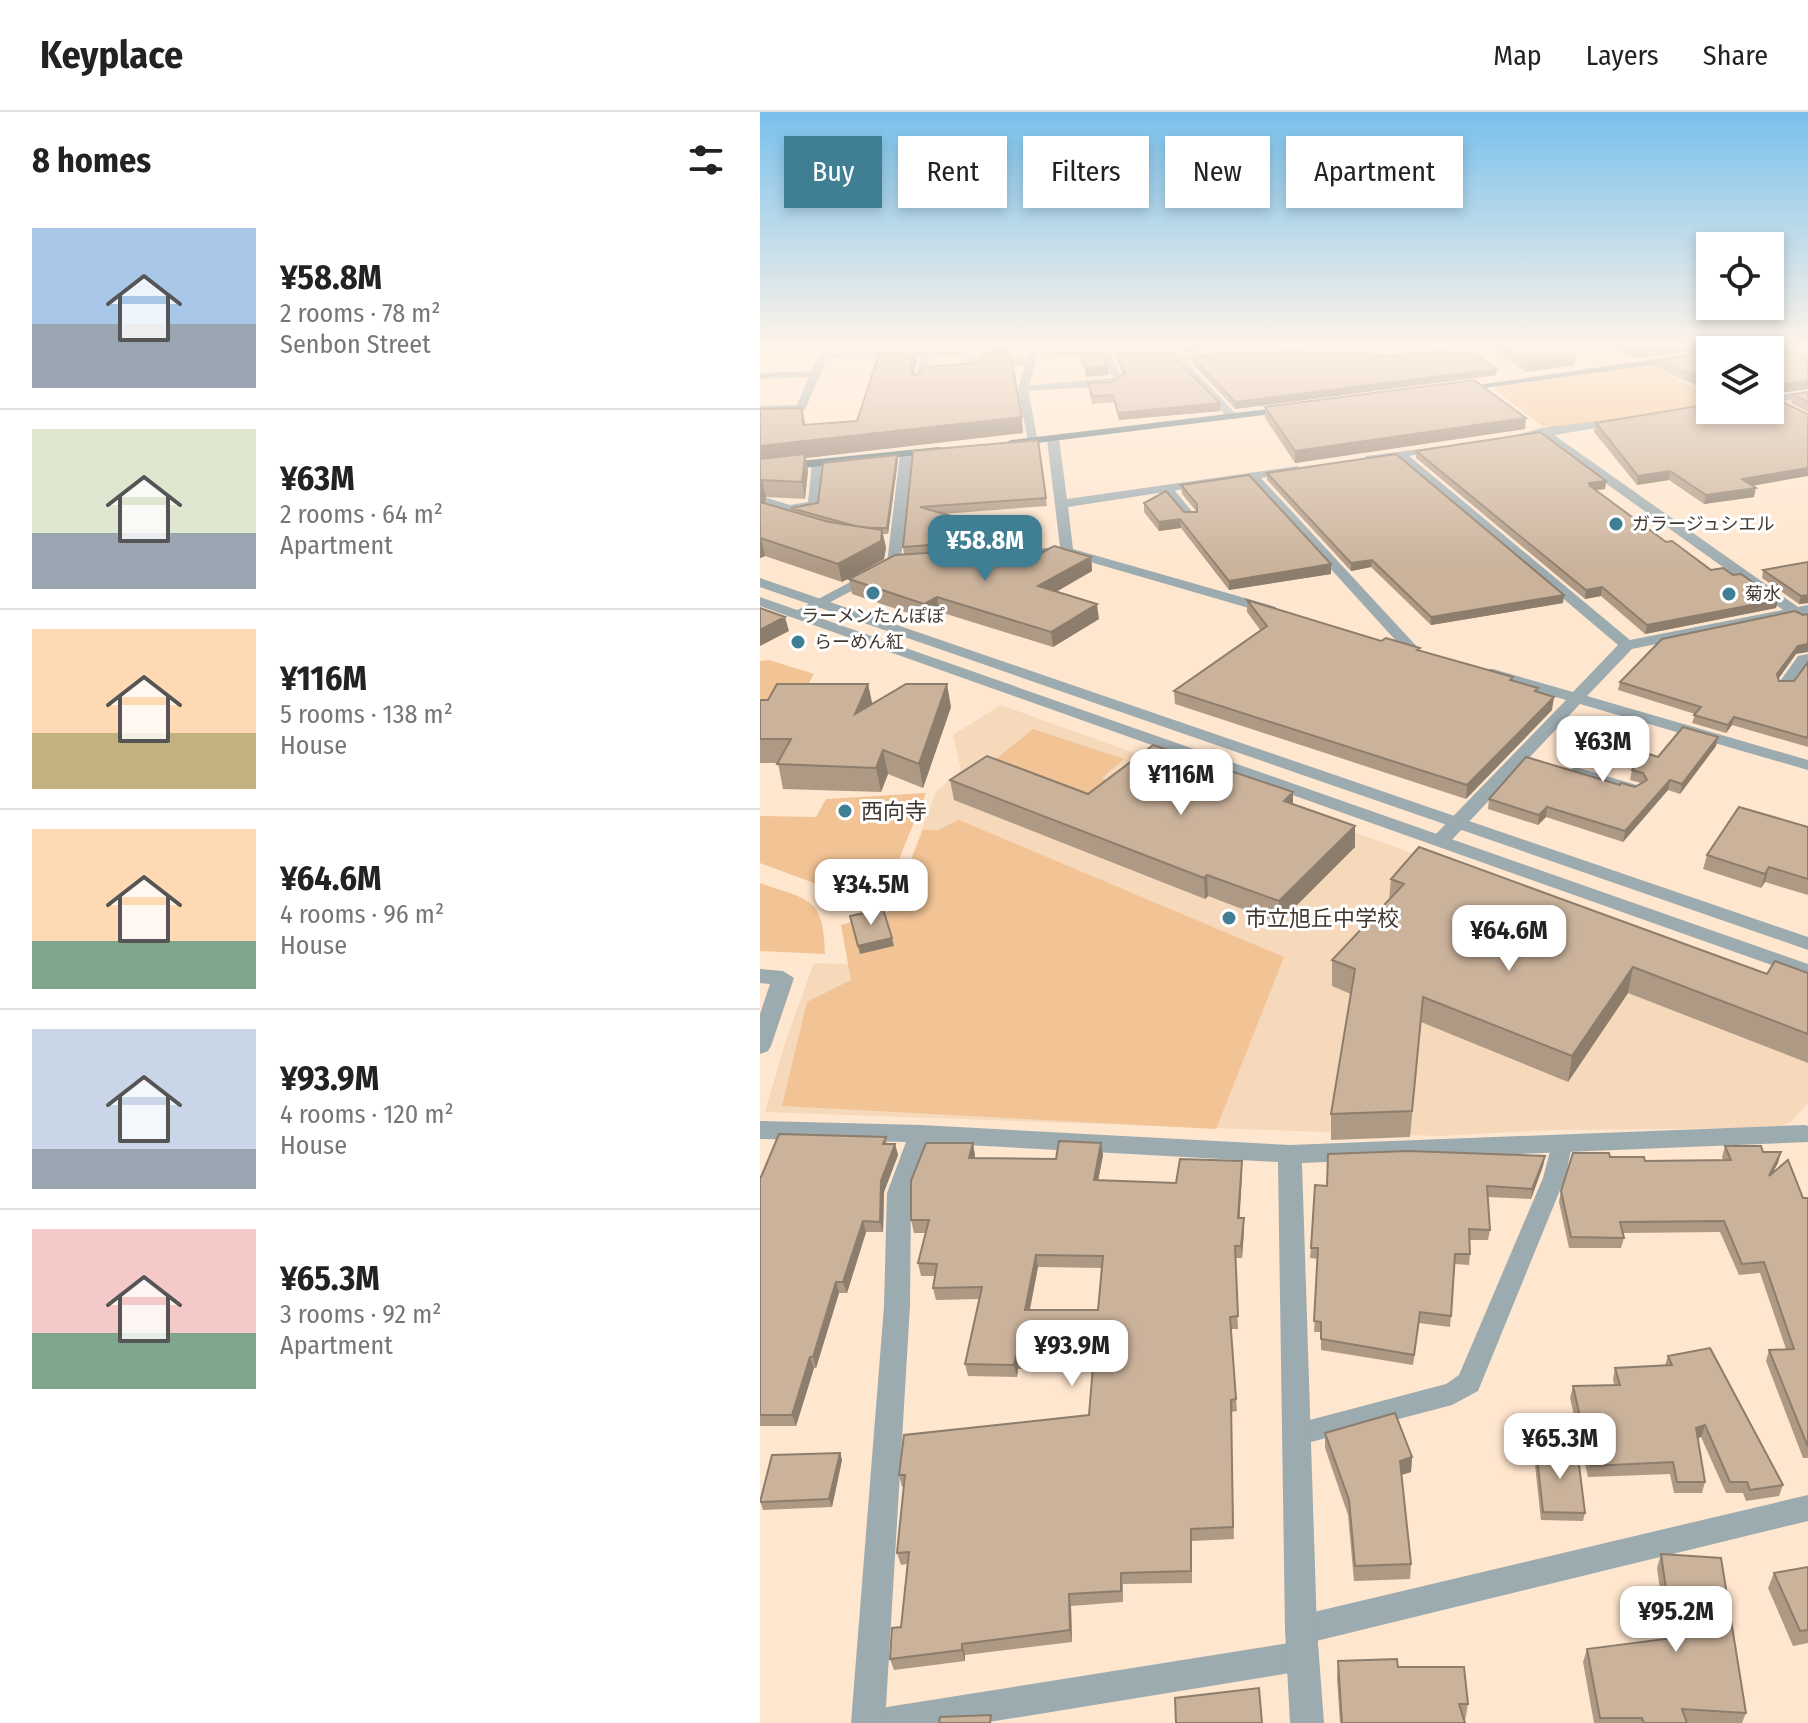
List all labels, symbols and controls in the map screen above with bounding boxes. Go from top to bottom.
text: Keyplace [40,32,183,78]
text: Map [1493,39,1542,72]
text: Layers [1586,39,1659,72]
text: Share [1703,39,1768,72]
chip: Buy [784,136,882,208]
chip: Rent [898,136,1007,208]
chip: Filters [1023,136,1149,208]
chip: New [1165,136,1270,208]
chip: Apartment [1286,136,1463,208]
icon: filters [684,138,728,182]
text: 8 homes [32,140,151,181]
map controls [1696,232,1784,424]
button: locate [1696,232,1784,320]
text: ¥58.8M [280,257,382,298]
icon: home [96,260,192,356]
text: 2 rooms · 78 m² [280,298,441,329]
text: Senbon Street [280,329,431,360]
button: layers [1696,336,1784,424]
text: ¥63M [280,458,355,499]
icon: home [96,461,192,557]
text: 2 rooms · 64 m² [280,499,443,530]
place label: ガラージュシエル [1632,513,1774,535]
pin: ¥58.8M [920,515,1050,583]
marker: ガラージュシエル [1607,515,1625,533]
text: ¥58.8M [946,525,1024,556]
text: Apartment [280,530,393,561]
place label: 菊水 [1745,583,1781,605]
marker: ラーメンたんぽぽ [864,584,882,602]
marker: 菊水 [1720,585,1738,603]
place label: ラーメンたんぽぽ [801,605,945,627]
place label: らーめん紅 [814,631,904,653]
marker: らーめん紅 [789,633,807,651]
text: ¥116M [280,658,367,699]
icon: home [96,661,192,757]
text: 5 rooms · 138 m² [280,699,453,730]
pin: ¥63M [1556,716,1650,784]
text: ¥63M [1574,726,1632,757]
text: House [280,730,347,761]
pin: ¥116M [1125,749,1237,817]
text: ¥116M [1148,759,1214,790]
place label: 西向寺 [861,798,927,825]
marker: 西向寺 [836,802,854,820]
text: ¥64.6M [280,858,382,899]
pin: ¥34.5M [806,859,936,927]
icon: home [96,861,192,957]
text: ¥34.5M [833,869,909,900]
text: 4 rooms · 96 m² [280,899,444,930]
place label: 市立旭丘中学校 [1245,905,1399,932]
pin: ¥64.6M [1444,905,1574,973]
marker: 市立旭丘中学校 [1220,909,1238,927]
text: ¥64.6M [1470,915,1548,946]
text: House [280,930,347,961]
text: ¥93.9M [280,1058,379,1099]
icon: home [96,1061,192,1157]
text: 4 rooms · 120 m² [280,1099,454,1130]
text: House [280,1130,347,1161]
text: ¥65.3M [280,1258,380,1299]
icon: home [96,1261,192,1357]
text: 3 rooms · 92 m² [280,1299,441,1330]
pin: ¥93.9M [1007,1320,1137,1388]
text: Apartment [280,1330,393,1361]
text: ¥93.9M [1034,1330,1110,1361]
pin: ¥65.3M [1495,1413,1625,1481]
text: ¥65.3M [1522,1423,1598,1454]
pin: ¥95.2M [1611,1586,1741,1654]
text: ¥95.2M [1638,1596,1714,1627]

